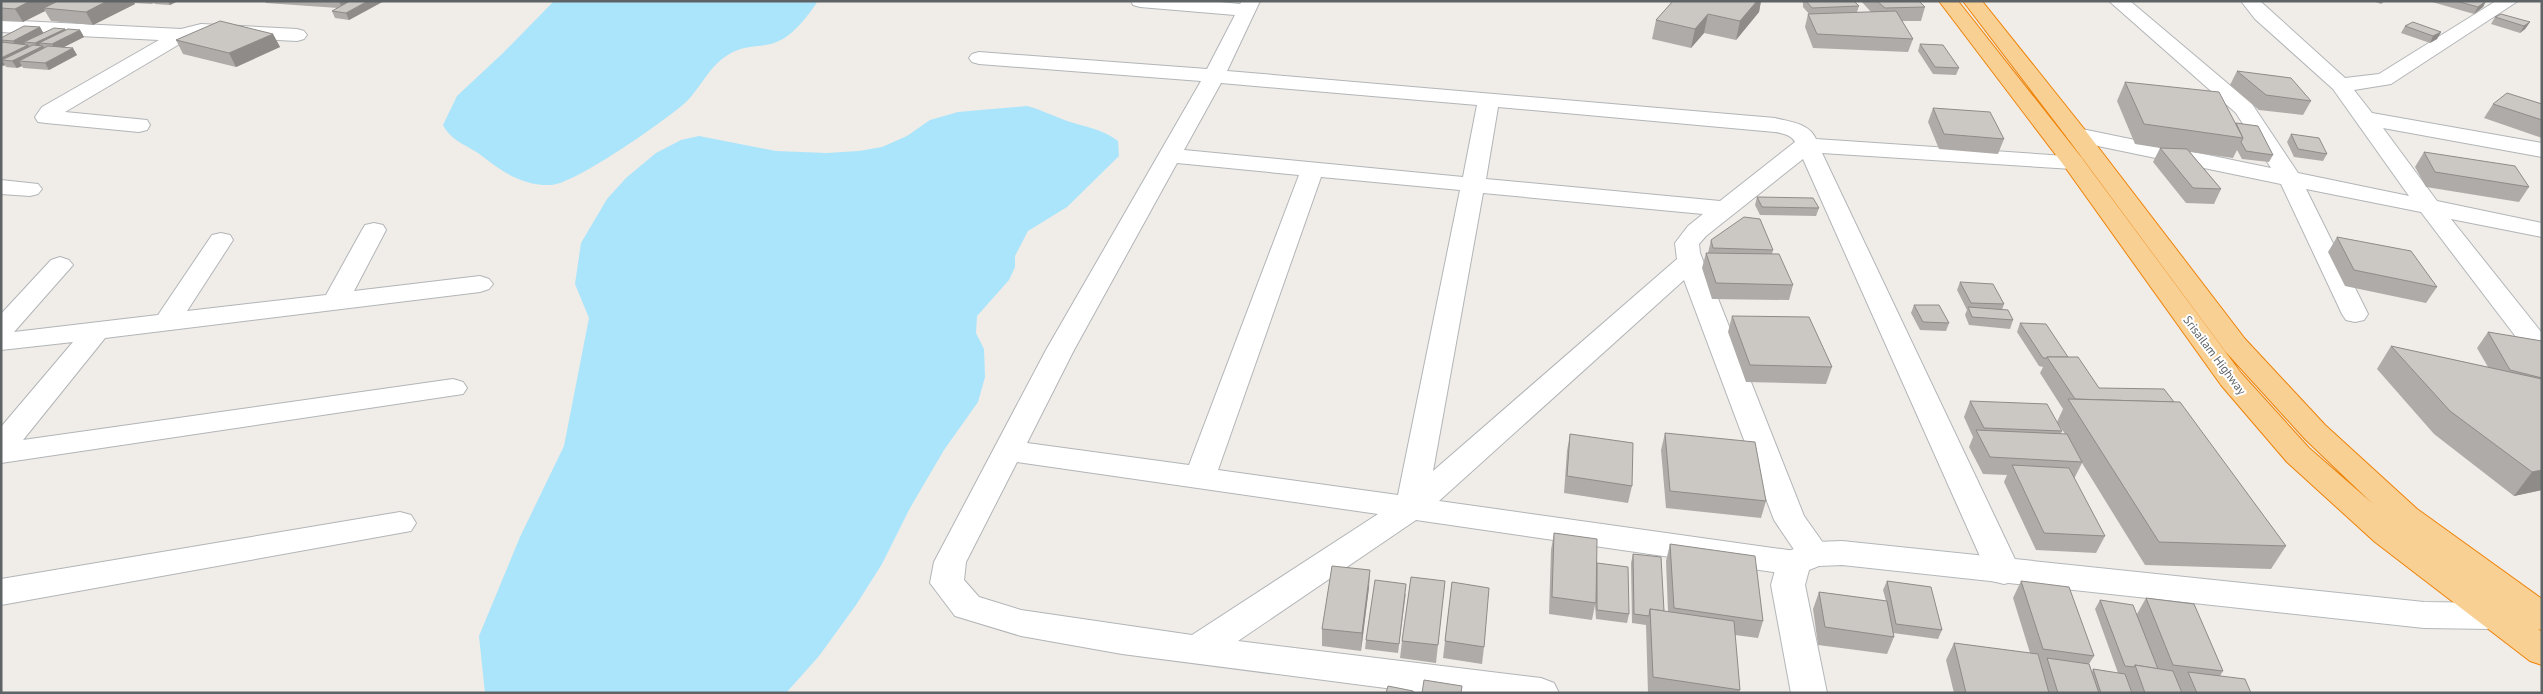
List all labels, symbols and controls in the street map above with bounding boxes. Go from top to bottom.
street label: Srisailam Highway [2180,313,2250,398]

